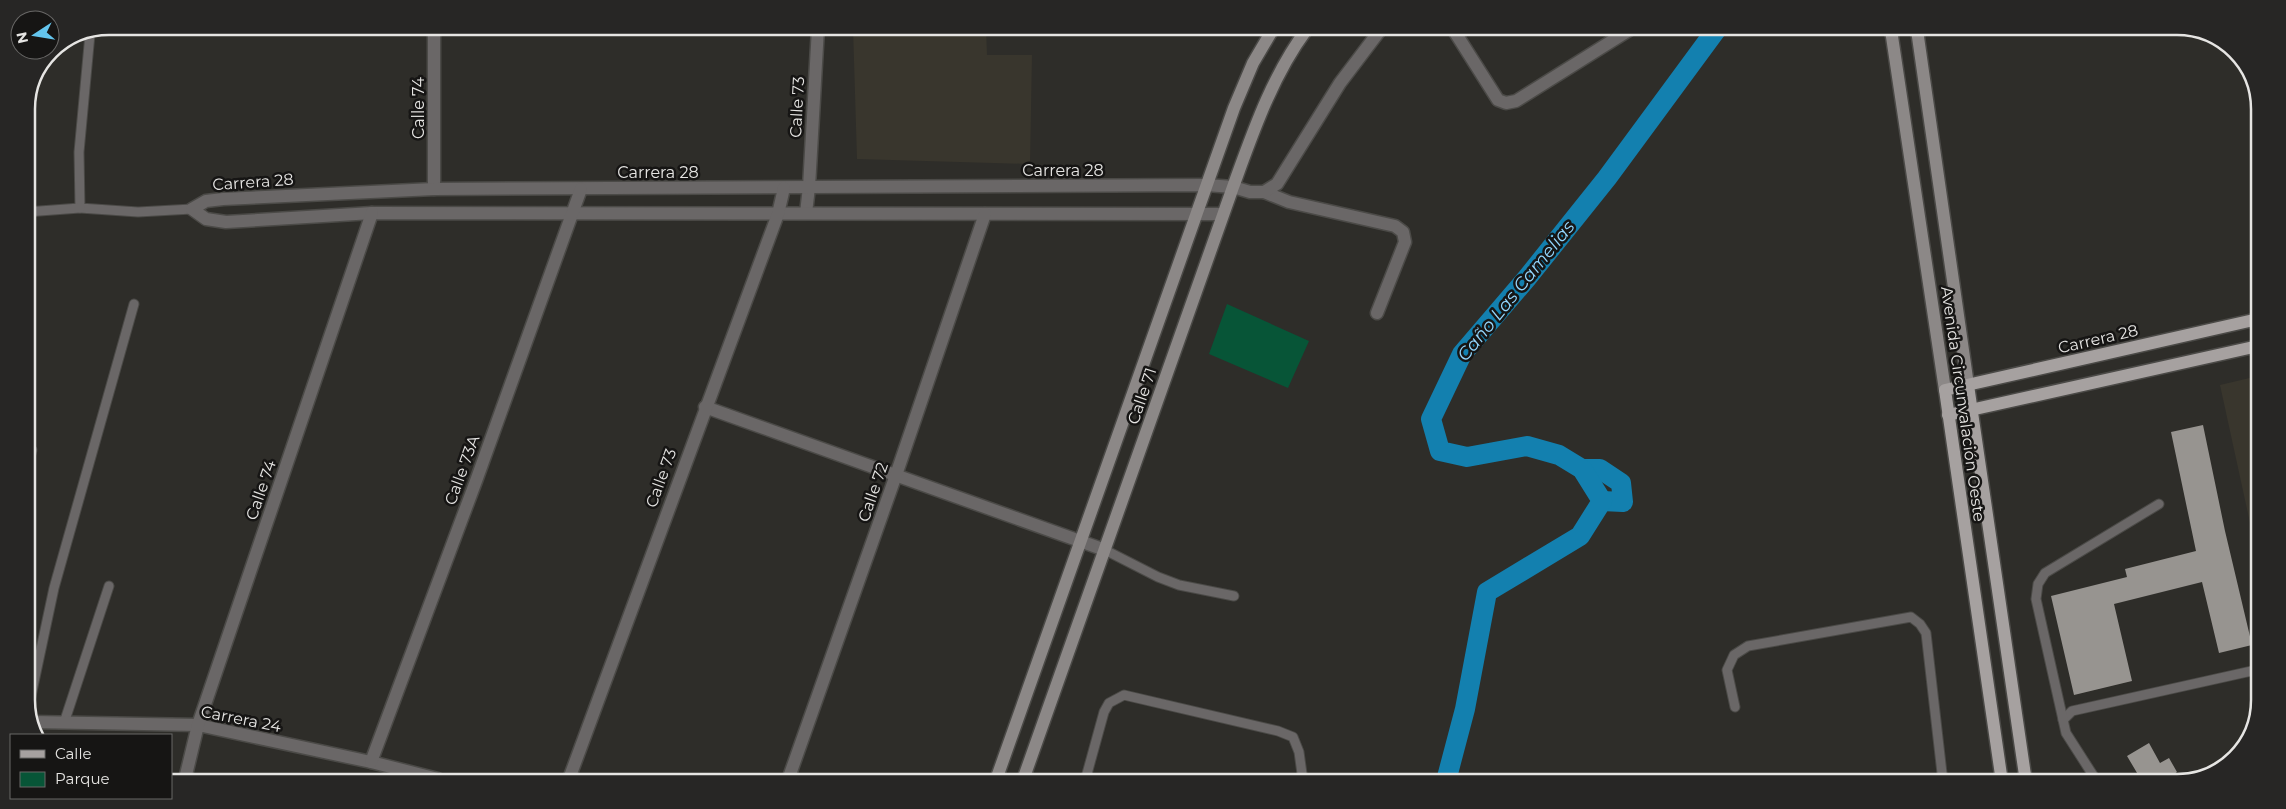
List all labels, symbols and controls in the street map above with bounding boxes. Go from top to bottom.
north arrow [10,10,60,60]
text: N [12,30,32,45]
street label: Calle 73 [786,76,808,138]
street label: Calle 74 [409,77,428,139]
street label: Carrera 28 [1022,161,1104,180]
street label: Carrera 28 [617,163,699,182]
street label: Carrera 28 [212,170,294,194]
water label: Caño Las Camelias [1453,216,1580,366]
street label: Avenida Circunvalación Oeste [1937,285,1989,523]
street label: Carrera 28 [2056,321,2140,357]
street label: Calle 71 [1123,365,1161,427]
street label: Calle 73A [441,432,484,508]
street label: Calle 73 [642,446,680,510]
street label: Calle 74 [242,457,280,522]
street label: Calle 72 [854,460,892,524]
street label: Carrera 24 [199,702,283,736]
legend [10,734,172,799]
text: Calle [55,744,92,763]
text: Parque [55,769,110,788]

